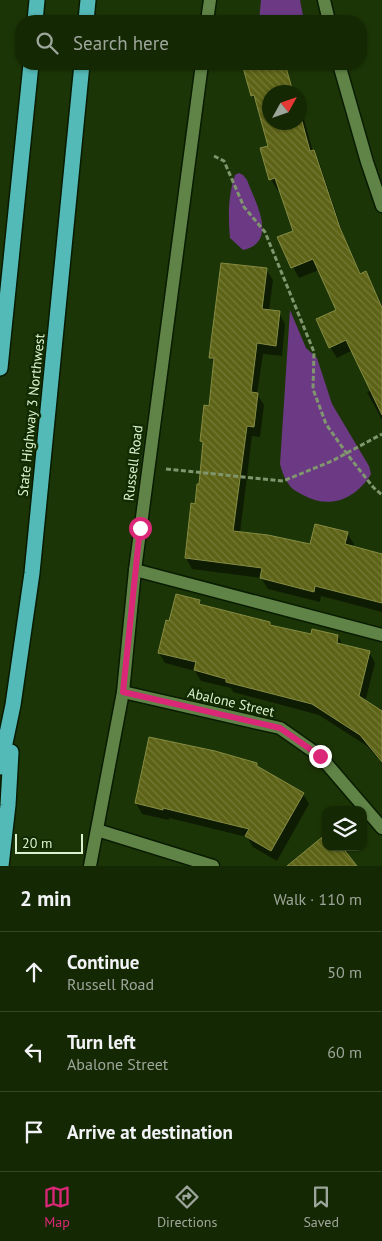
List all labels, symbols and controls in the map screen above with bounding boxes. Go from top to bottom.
search box [15,15,367,70]
icon: search [33,29,61,57]
text: Search here [73,31,169,55]
north arrow [262,85,307,130]
street label: State Highway 3 Northwest [13,332,49,497]
street label: Russell Road [119,424,147,502]
route start [129,517,152,540]
street label: Abalone Street [186,683,276,721]
route end [309,745,332,768]
map controls [322,806,367,851]
button: layers [322,806,367,851]
scale bar [15,831,82,854]
text: 20 m [22,834,52,852]
text: 2 min [20,885,71,912]
text: Walk · 110 m [273,889,362,909]
text: Continue [67,950,139,974]
icon: ahead [20,958,48,986]
text: 50 m [327,962,362,982]
text: Russell Road [67,974,154,994]
text: Turn left [67,1030,136,1054]
icon: left [20,1038,48,1066]
text: 60 m [327,1042,362,1062]
text: Abalone Street [67,1054,168,1074]
icon: arrive [20,1118,48,1146]
text: Arrive at destination [67,1120,233,1144]
tab: Map [43,1183,71,1231]
tab: Directions [157,1183,217,1231]
tab: Saved [303,1183,339,1231]

